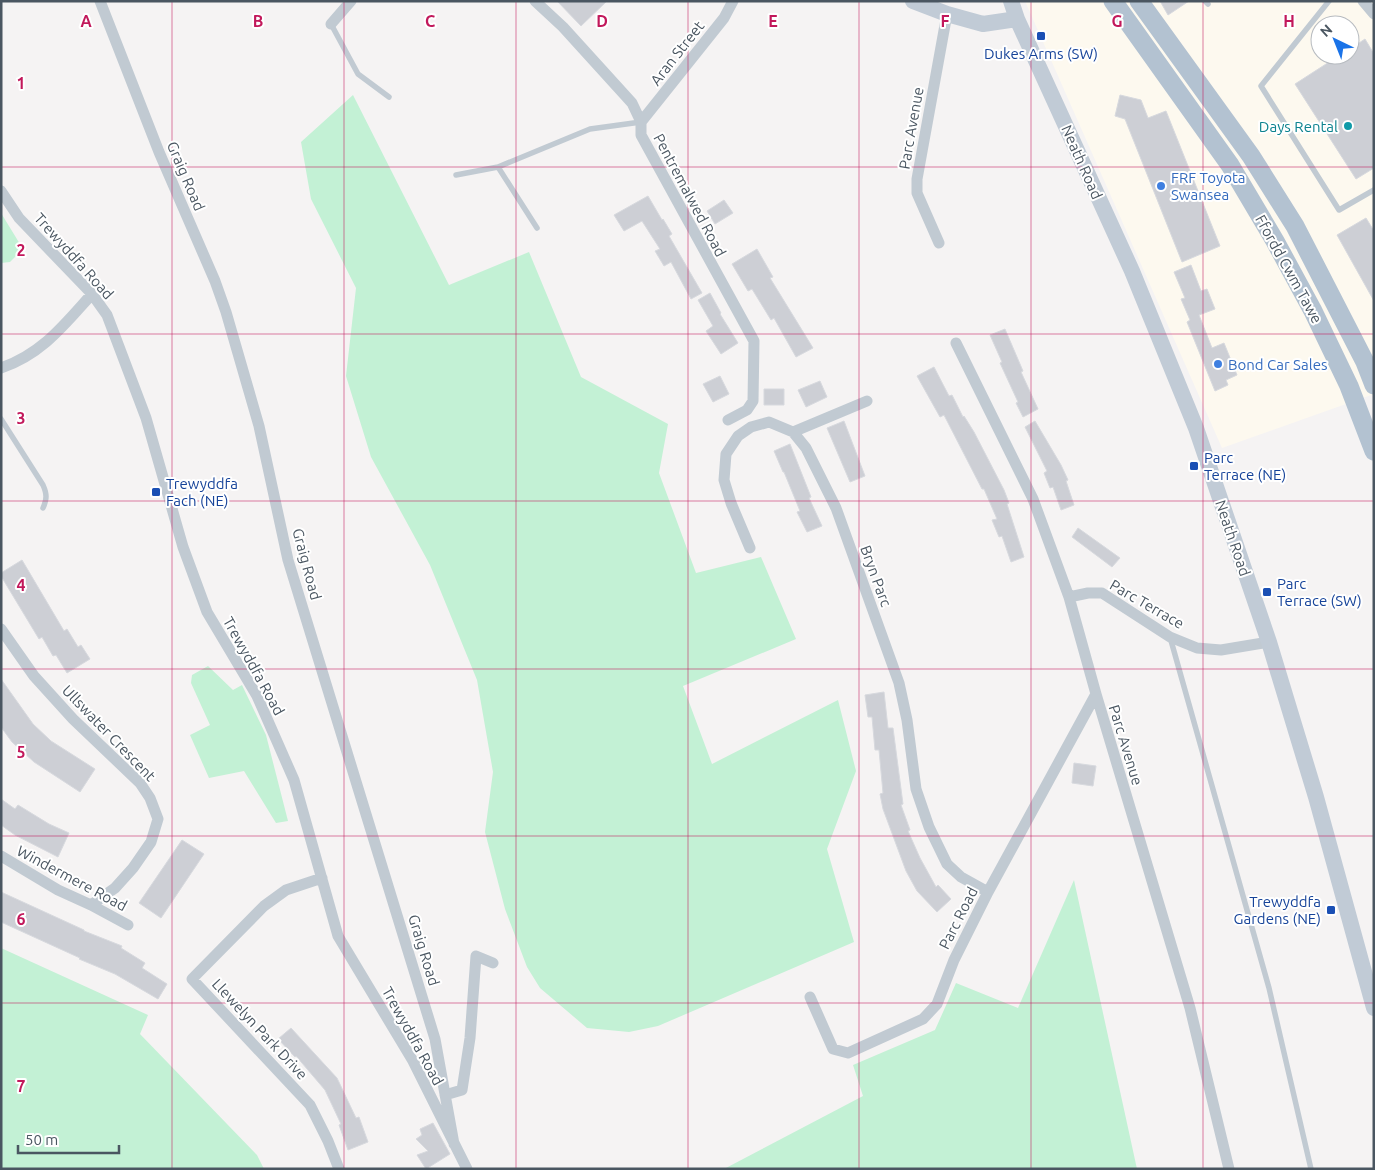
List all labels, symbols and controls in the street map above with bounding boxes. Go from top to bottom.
text: A [80,12,92,30]
text: B [253,12,263,30]
text: C [425,12,435,30]
text: D [596,12,608,30]
text: E [768,12,778,30]
text: F [941,12,950,30]
text: G [1111,12,1123,30]
text: H [1283,12,1295,30]
north arrow [1310,15,1360,65]
street label: Aran Street [647,17,707,89]
text: N [1317,21,1335,40]
marker: Dukes Arms (SW) [1035,30,1047,42]
place label: Dukes Arms (SW) [984,45,1098,62]
text: 1 [16,74,26,92]
street label: Parc Avenue [895,86,927,170]
place label: Days Rental [1259,118,1338,135]
marker: Days Rental [1342,120,1354,132]
street label: Neath Road [1058,122,1106,202]
street label: Pentremalwed Road [650,131,730,259]
street label: Graig Road [164,139,208,213]
place label: FRF Toyota Swansea [1171,169,1246,203]
marker: FRF Toyota Swansea [1155,180,1167,192]
street label: Trewyddfa Road [31,209,117,303]
street label: Ffordd Cwm Tawe [1252,212,1326,326]
text: 2 [16,241,26,259]
place label: Bond Car Sales [1228,356,1327,373]
marker: Bond Car Sales [1212,358,1224,370]
text: 3 [16,409,26,427]
place label: Parc Terrace (NE) [1204,449,1286,483]
marker: Parc Terrace (NE) [1188,460,1200,472]
place label: Trewyddfa Fach (NE) [166,475,238,509]
marker: Trewyddfa Fach (NE) [150,486,162,498]
street label: Neath Road [1212,498,1254,578]
street label: Graig Road [289,526,325,602]
street label: Bryn Parc [857,543,895,609]
place label: Parc Terrace (SW) [1277,575,1362,609]
text: 4 [16,576,26,594]
street label: Parc Terrace [1107,576,1187,632]
marker: Parc Terrace (SW) [1261,586,1273,598]
street label: Trewyddfa Road [220,614,288,718]
street label: Ullswater Crescent [59,682,159,784]
street label: Parc Avenue [1106,703,1146,787]
text: 5 [16,743,26,761]
street label: Windermere Road [14,842,130,914]
street label: Parc Road [935,884,981,952]
place label: Trewyddfa Gardens (NE) [1234,893,1321,927]
marker: Trewyddfa Gardens (NE) [1325,904,1337,916]
text: 6 [16,910,26,928]
street label: Graig Road [405,912,443,988]
street label: Llewelyn Park Drive [209,975,311,1083]
street label: Trewyddfa Road [379,984,447,1088]
text: 7 [16,1077,26,1095]
scale bar [18,1122,119,1154]
text: 50 m [25,1131,58,1148]

